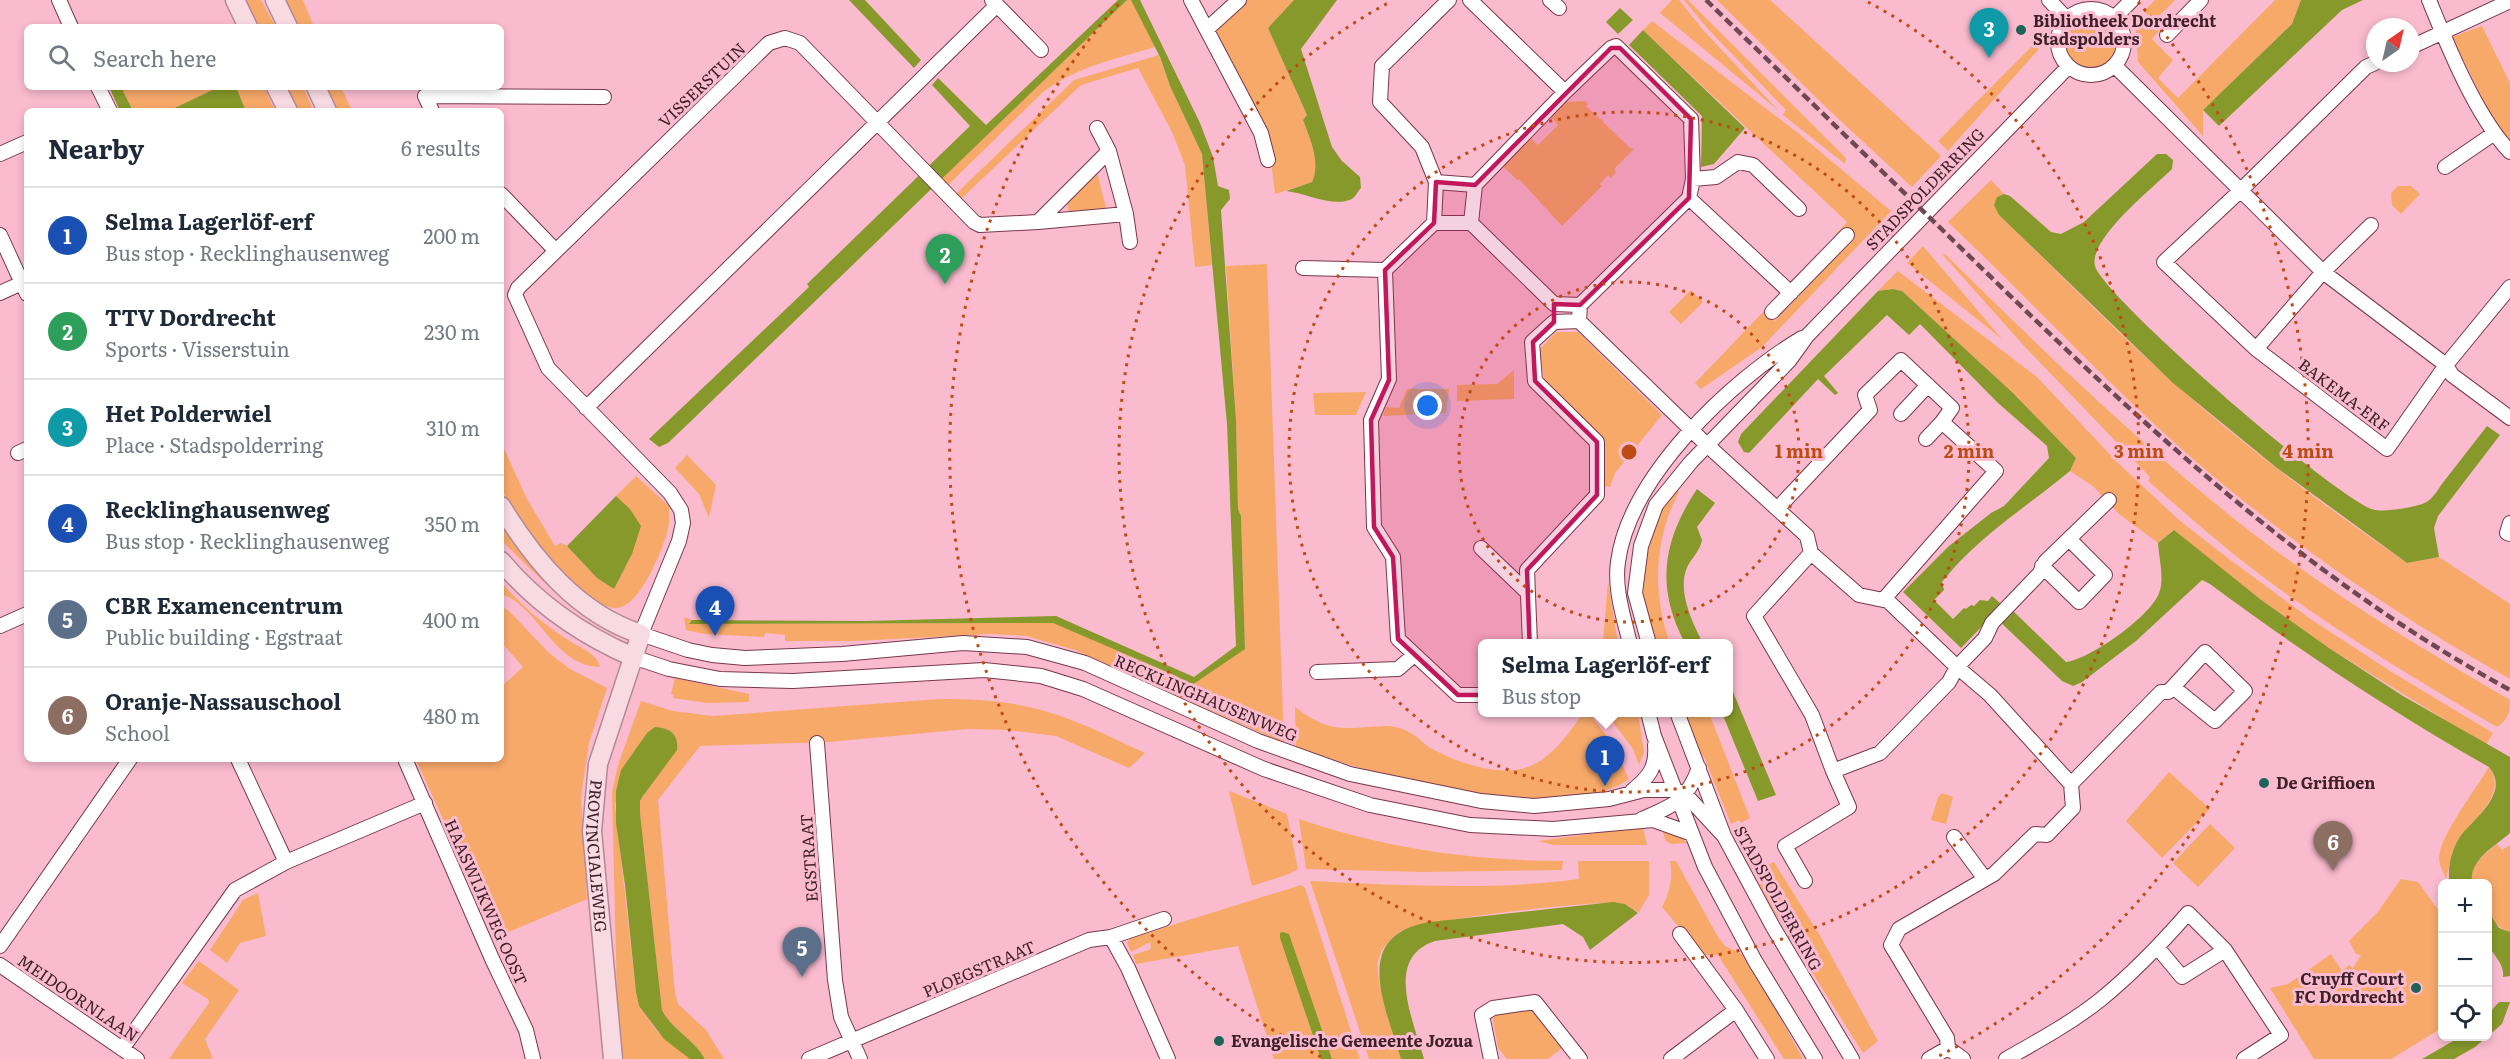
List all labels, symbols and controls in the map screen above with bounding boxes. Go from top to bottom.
pin: 3 [1970,8,2008,58]
place label: Bibliotheek Dordrecht Stadspolders [2033,8,2216,50]
north arrow [2366,18,2420,72]
marker: Bibliotheek Dordrecht Stadspolders [2014,23,2028,37]
search box [24,24,504,90]
street label: VISSERSTUIN [652,36,750,132]
icon: search [45,41,78,74]
text: Search here [93,41,216,74]
street label: STADSPOLDERRING [1859,122,1989,255]
text: Nearby [48,128,144,167]
text: 6 results [401,132,480,162]
text: Selma Lagerlöf-erf [105,204,313,237]
text: 1 [63,220,72,250]
text: 200 m [423,220,480,250]
pin: 2 [926,234,964,284]
text: Bus stop · Recklinghausenweg [105,237,389,267]
text: TTV Dordrecht [105,300,276,333]
text: 2 [62,316,73,346]
text: 230 m [424,316,480,346]
text: Sports · Visserstuin [105,333,290,363]
street label: BAKEMA-ERF [2294,352,2395,437]
your location [1413,391,1442,420]
text: Het Polderwiel [105,396,272,429]
text: 3 [62,412,73,442]
text: 310 m [426,412,480,442]
text: Place · Stadspolderring [105,429,323,459]
text: 1 min [1775,437,1824,464]
text: 2 min [1944,437,1995,464]
text: 3 min [2114,437,2165,464]
text: 4 min [2282,437,2334,464]
centre of rings [1619,442,1639,462]
text: Recklinghausenweg [105,492,330,525]
text: 4 [61,508,74,538]
text: 350 m [424,508,480,538]
text: Bus stop · Recklinghausenweg [105,525,389,555]
pin: 4 [696,586,734,636]
text: CBR Examencentrum [105,588,343,621]
text: 5 [62,604,73,634]
text: 400 m [422,604,480,634]
text: Public building · Egstraat [105,621,343,651]
popup [1478,639,1733,717]
text: Selma Lagerlöf-erf [1501,647,1710,680]
street label: RECKLINGHAUSENWEG [1111,648,1302,747]
text: Bus stop [1501,680,1581,710]
text: Oranje-Nassauschool [105,684,341,717]
text: 6 [62,700,73,730]
text: 480 m [423,700,480,730]
text: School [105,717,170,747]
pin: 1 [1586,736,1624,786]
place label: De Griffioen [2276,770,2375,794]
marker: De Griffioen [2257,776,2271,790]
street label: PROVINCIALEWEG [581,778,614,933]
street label: EGSTRAAT [793,813,823,903]
street label: HAASWIJKWEG OOST [439,815,534,989]
street label: STADSPOLDERRING [1729,821,1829,974]
pin: 6 [2314,822,2352,871]
map controls [2438,879,2492,1041]
button: + [2438,879,2492,933]
pin: 5 [782,928,822,977]
street label: PLOEGSTRAAT [919,933,1039,1003]
button: − [2438,933,2492,987]
street label: MEIDOORNLAAN [13,948,144,1047]
place label: Cruyff Court FC Dordrecht [2294,966,2404,1008]
marker: Cruyff Court FC Dordrecht [2409,981,2423,995]
button: locate [2438,987,2492,1041]
place label: Evangelische Gemeente Jozua [1231,1028,1474,1052]
marker: Evangelische Gemeente Jozua [1212,1034,1226,1048]

